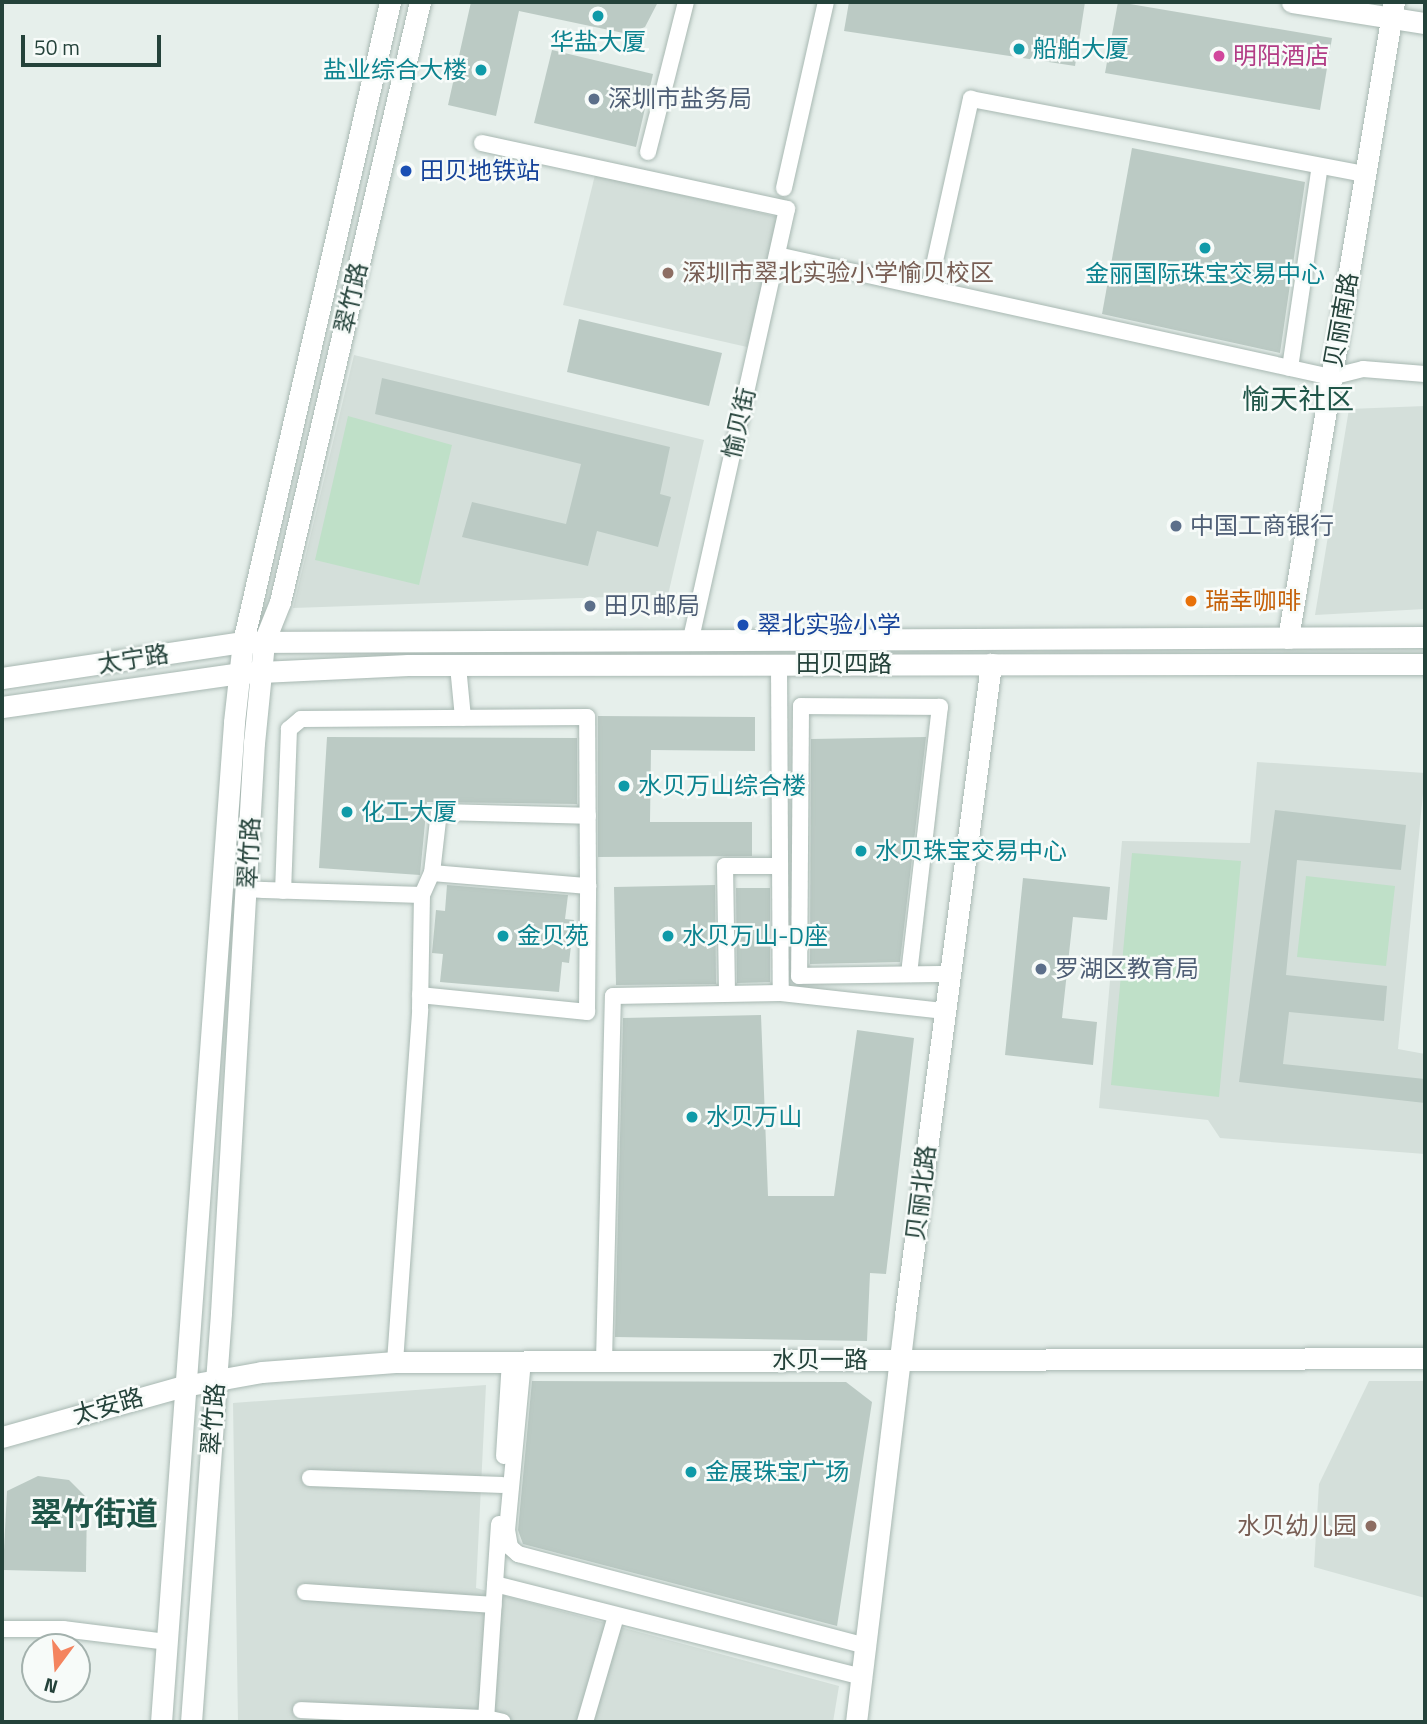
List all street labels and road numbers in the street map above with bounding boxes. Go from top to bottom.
street label: 翠竹路 [329,260,373,336]
street label: 贝丽南路 [1318,270,1364,370]
street label: 愉贝街 [717,385,761,461]
street label: 太宁路 [95,639,171,679]
street label: 田贝四路 [796,650,892,678]
street label: 翠竹路 [233,816,265,890]
street label: 贝丽北路 [901,1144,941,1242]
street label: 水贝一路 [772,1346,868,1374]
street label: 太安路 [69,1382,147,1430]
street label: 翠竹路 [196,1382,230,1456]

